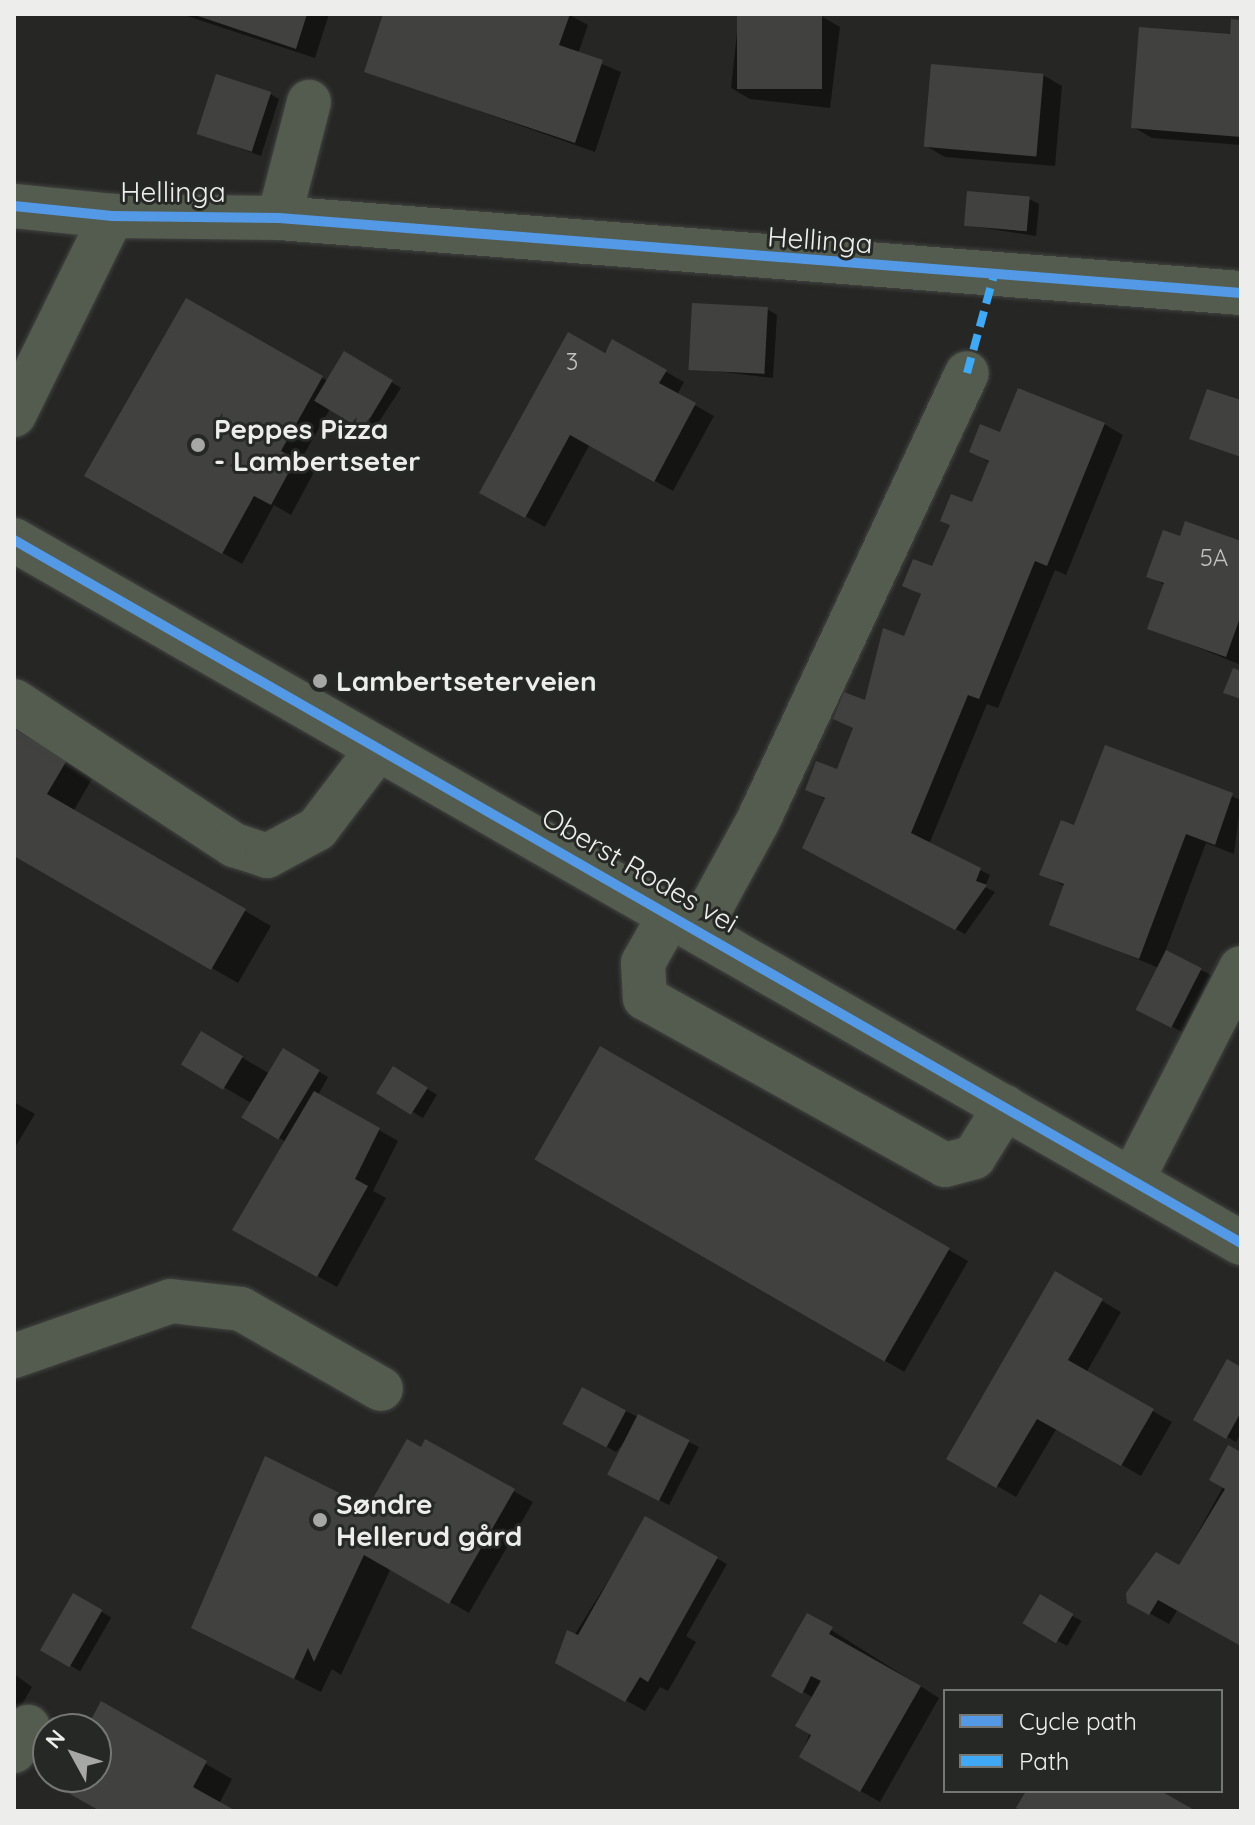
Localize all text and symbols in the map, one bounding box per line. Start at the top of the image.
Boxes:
street label: Hellinga [120,175,226,209]
street label: Hellinga [766,220,874,260]
house number: 3 [566,348,578,376]
place label: Peppes Pizza - Lambertseter [214,412,420,478]
marker: Peppes Pizza - Lambertseter [189,436,207,454]
house number: 5A [1200,544,1228,572]
place label: Lambertseterveien [336,664,597,698]
marker: Lambertseterveien [311,672,329,690]
street label: Oberst Rodes vei [536,800,744,940]
place label: Søndre Hellerud gård [336,1487,522,1553]
marker: Søndre Hellerud gård [311,1511,329,1529]
legend [943,1689,1223,1793]
text: Cycle path [1019,1706,1137,1736]
north arrow [32,1713,112,1793]
text: N [39,1724,71,1754]
text: Path [1019,1746,1070,1776]

